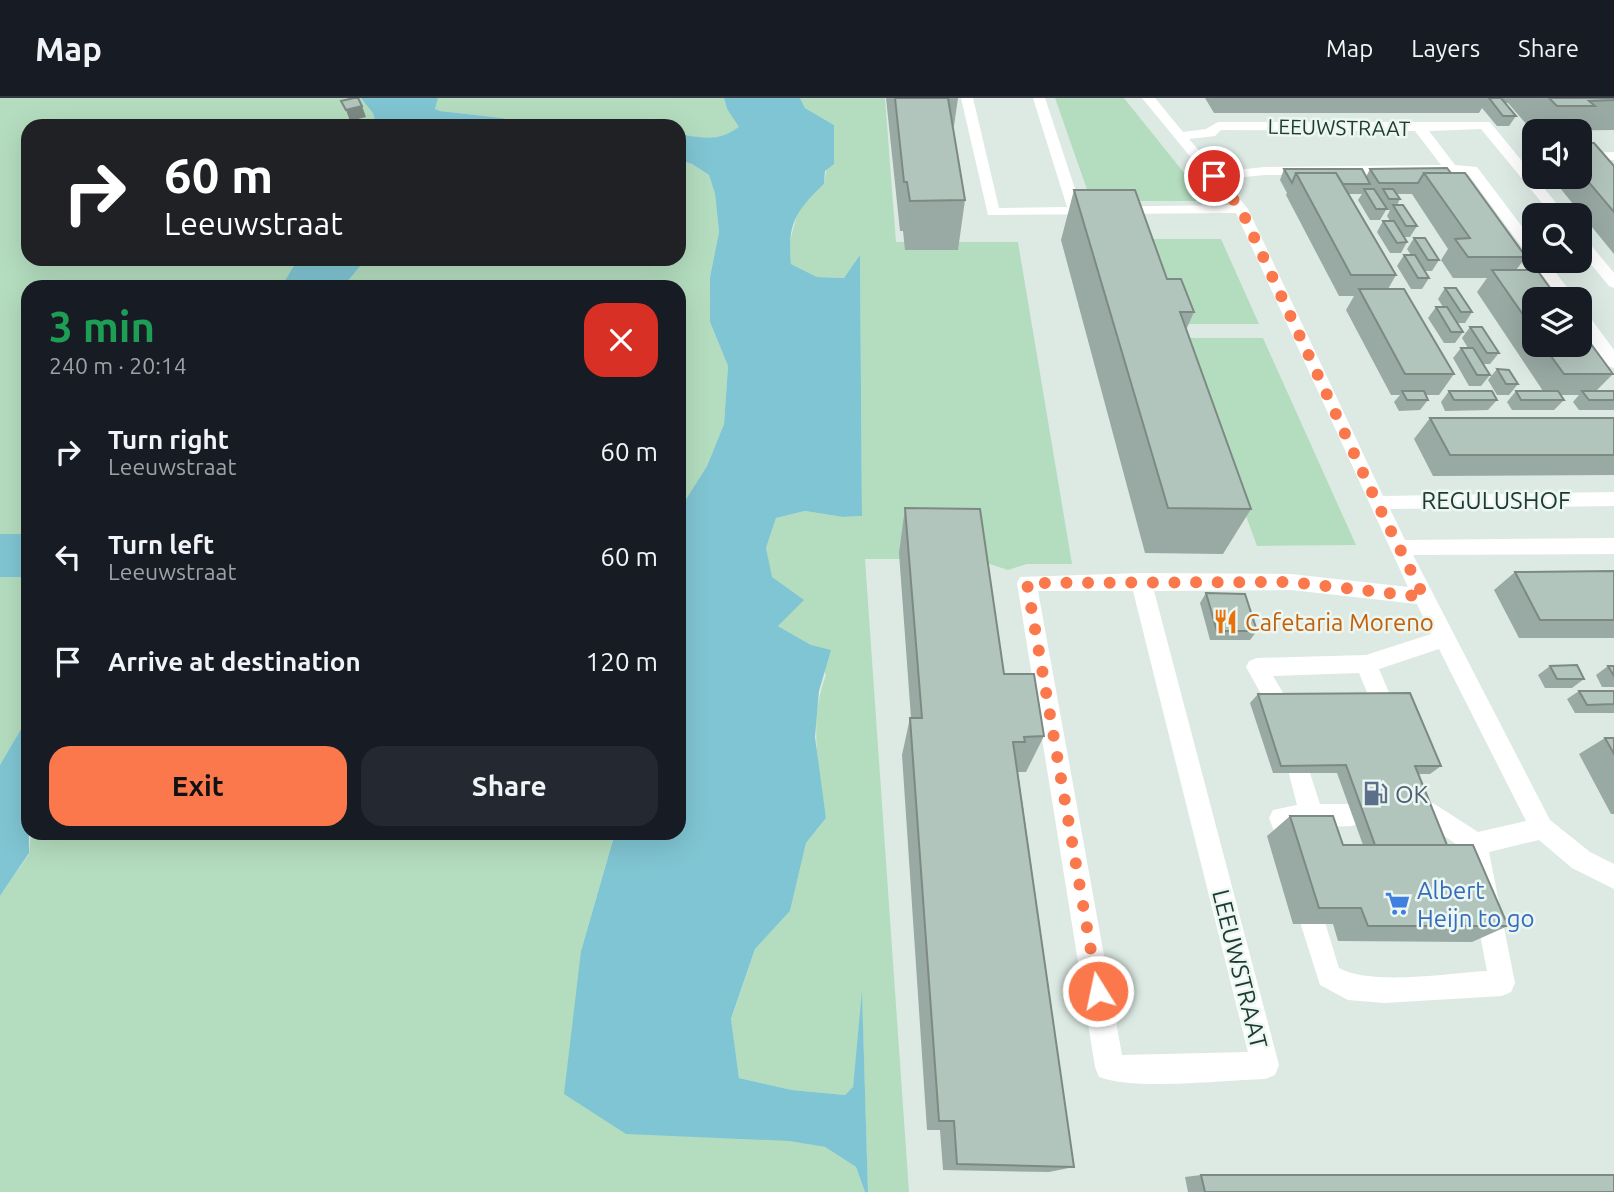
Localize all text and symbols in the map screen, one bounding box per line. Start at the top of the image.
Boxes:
text: Map [35,30,102,67]
text: Map [1326,35,1373,62]
text: Layers [1411,35,1480,62]
text: Share [1518,35,1579,62]
street label: LEEUWSTRAAT [1267,114,1411,140]
map controls [1522,119,1592,357]
button: sound [1522,119,1592,189]
pin [1184,146,1244,206]
icon: right [49,147,140,238]
text: 60 m [164,147,273,202]
icon: arrive [1195,157,1233,195]
button: search [1522,203,1592,273]
text: Leeuwstraat [164,205,343,241]
button: layers [1522,287,1592,357]
text: 3 min [49,303,155,350]
button: close [584,303,658,377]
text: 240 m · 20:14 [49,353,187,378]
text: Turn right [108,425,229,454]
icon: right [49,433,87,471]
text: 60 m [600,437,658,466]
text: Leeuwstraat [108,454,236,479]
street label: REGULUSHOF [1421,487,1571,514]
text: Turn left [108,530,214,559]
icon: left [49,538,87,576]
text: 60 m [600,542,658,571]
text: Leeuwstraat [108,559,236,584]
restaurant icon: Cafetaria Moreno [1211,608,1239,636]
place label: Cafetaria Moreno [1245,609,1434,636]
icon: arrive [49,643,87,681]
text: Arrive at destination [108,647,361,676]
text: 120 m [586,647,658,676]
button: Exit [49,746,347,826]
button: Share [361,746,658,826]
fuel station icon: OK [1361,780,1389,808]
place label: OK [1395,781,1429,808]
place label: Albert Heijn to go [1417,877,1535,932]
street label: LEEUWSTRAAT [1207,887,1273,1051]
supermarket icon: Albert Heijn to go [1383,890,1411,918]
position arrow [1061,954,1135,1028]

